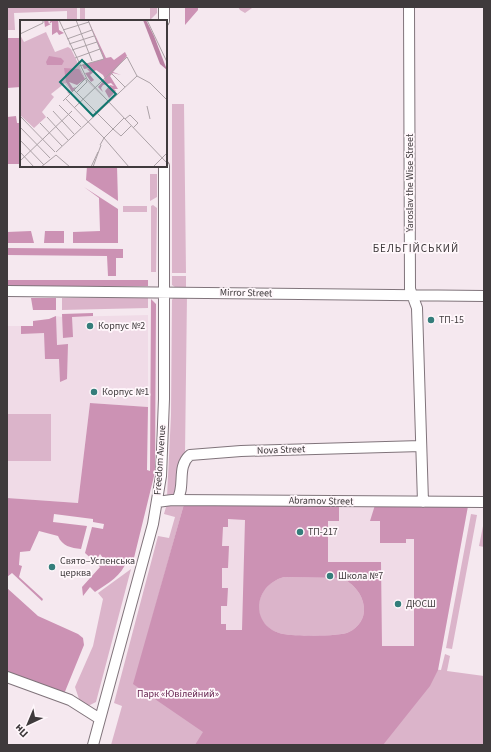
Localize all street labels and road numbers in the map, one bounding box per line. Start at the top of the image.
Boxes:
street label: Yaroslav the Wise Street [403,133,417,233]
street label: Mirror Street [220,286,273,300]
street label: Freedom Avenue [151,425,169,495]
street label: Nova Street [257,442,306,458]
street label: Abramov Street [289,493,354,509]

